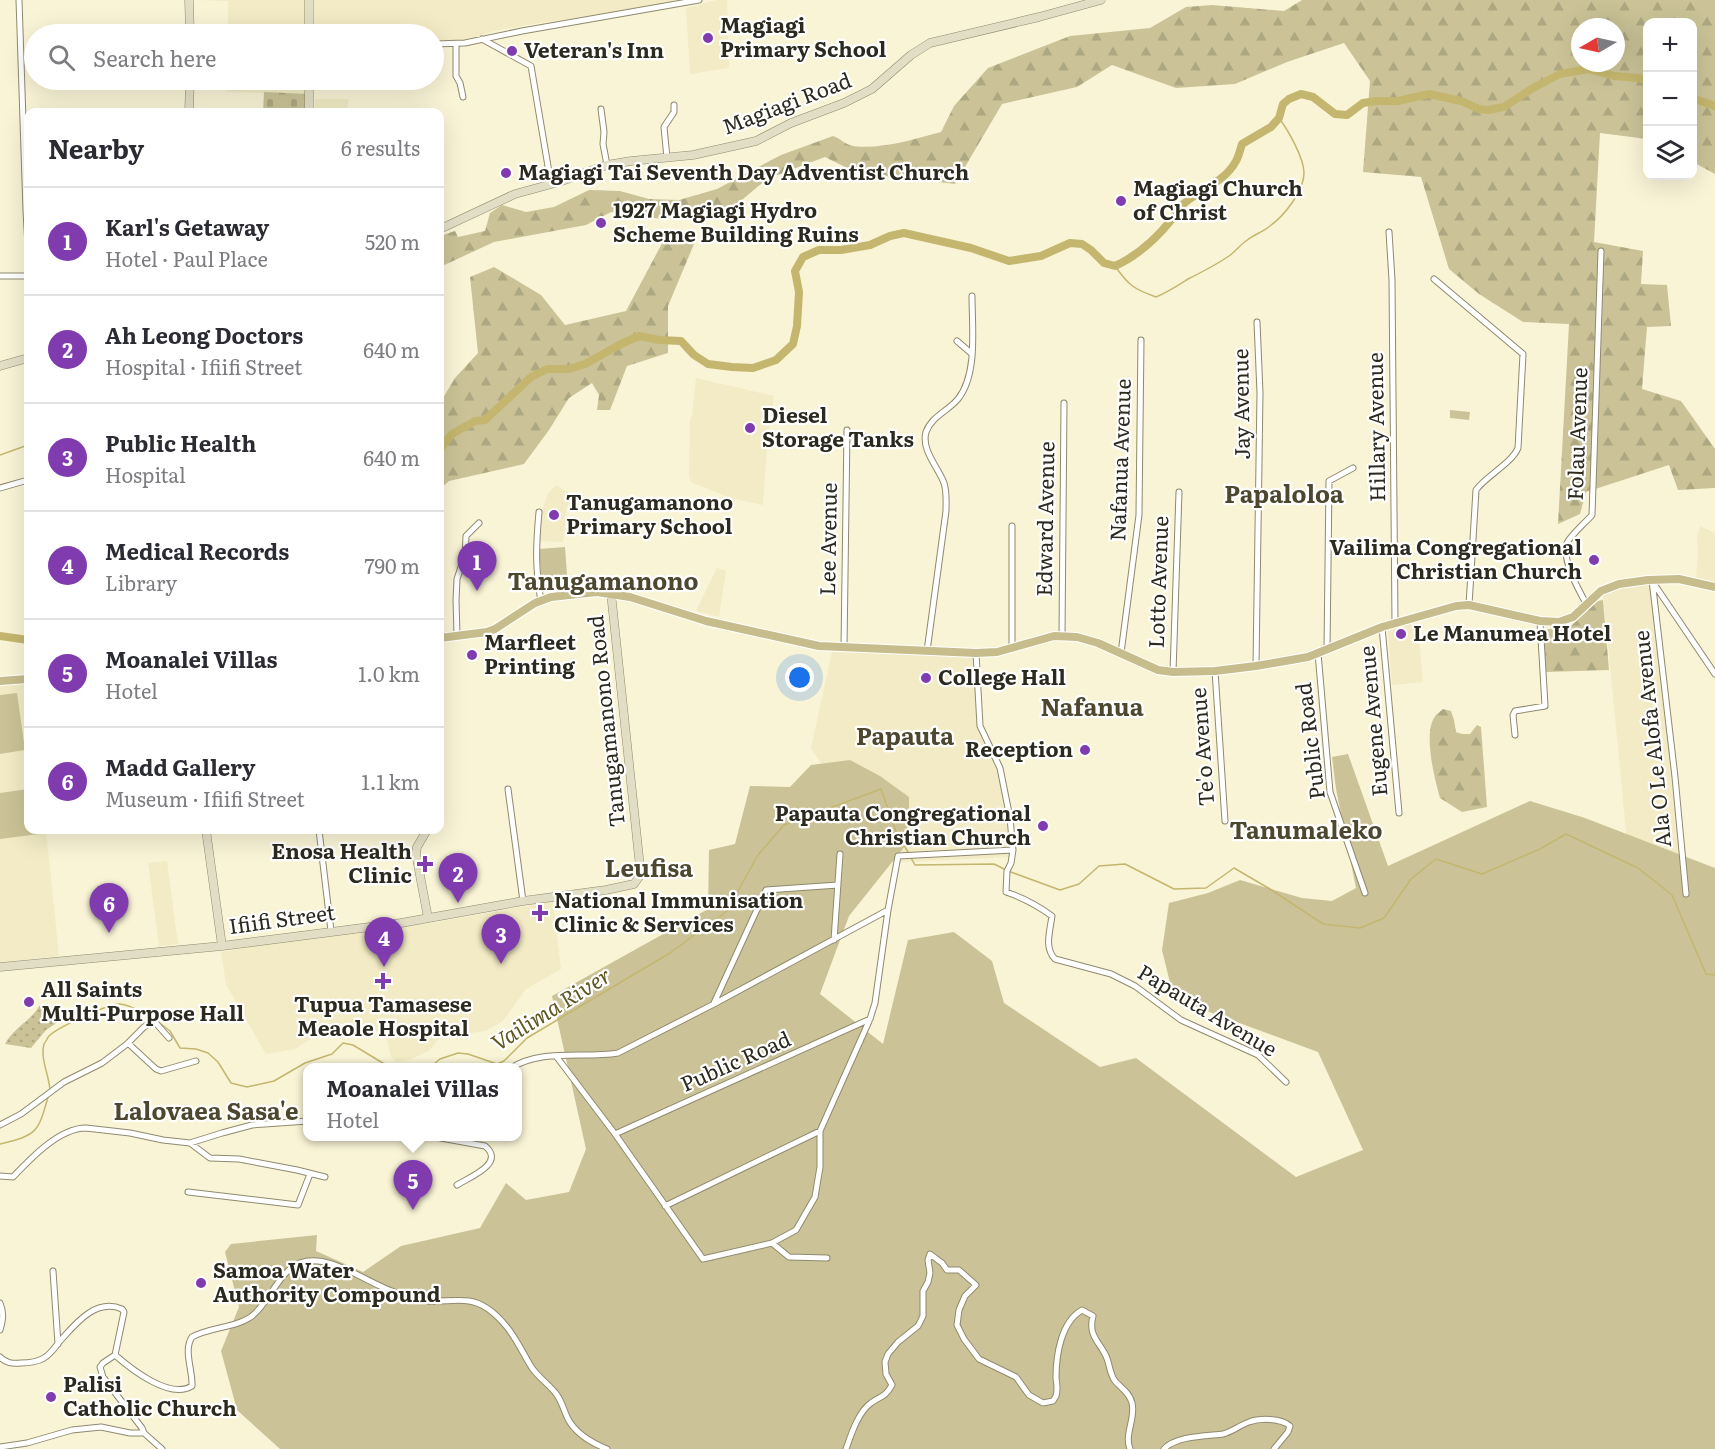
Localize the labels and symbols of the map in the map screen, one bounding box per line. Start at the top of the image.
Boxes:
place label: Magiagi Primary School [720,8,887,63]
north arrow [1571,18,1625,72]
marker: Magiagi Primary School [701,31,715,45]
place label: Veteran's Inn [524,33,665,64]
marker: Veteran's Inn [505,44,519,58]
street label: Magiagi Road [717,63,855,140]
place label: Magiagi Tai Seventh Day Adventist Church [518,155,969,186]
marker: Magiagi Tai Seventh Day Adventist Church [499,166,513,180]
place label: Magiagi Church of Christ [1133,171,1303,226]
place label: 1927 Magiagi Hydro Scheme Building Ruins [613,193,859,248]
marker: Magiagi Church of Christ [1114,194,1128,208]
marker: 1927 Magiagi Hydro Scheme Building Ruins [594,216,608,230]
street label: Jay Avenue [1223,348,1256,460]
street label: Hillary Avenue [1358,352,1391,502]
street label: Folau Avenue [1558,367,1593,501]
street label: Nafanua Avenue [1100,378,1137,542]
place label: Diesel Storage Tanks [762,398,914,453]
marker: Diesel Storage Tanks [743,421,757,435]
street label: Edward Avenue [1027,441,1060,597]
district label: Papaloloa [1224,475,1344,510]
street label: Lee Avenue [810,482,843,596]
place label: Tanugamanono Primary School [566,485,733,540]
marker: Tanugamanono Primary School [547,508,561,522]
street label: Lotto Avenue [1139,515,1174,649]
place label: Vailima Congregational Christian Church [1329,530,1582,585]
pin: 1 [458,542,496,591]
marker: Vailima Congregational Christian Church [1587,553,1601,567]
district label: Tanugamanono [508,562,698,597]
street label: Tanugamanono Road [578,614,631,829]
place label: Le Manumea Hotel [1413,616,1612,647]
place label: Marfleet Printing [484,625,577,680]
marker: Le Manumea Hotel [1394,627,1408,641]
street label: Ala O Le Alofa Avenue [1624,629,1677,849]
street label: Eugene Avenue [1349,645,1394,798]
marker: Marfleet Printing [465,648,479,662]
place label: College Hall [938,660,1066,691]
your location [785,663,814,692]
marker: College Hall [919,671,933,685]
street label: Public Road [1286,681,1331,802]
street label: Te'o Avenue [1181,687,1220,808]
district label: Nafanua [1040,688,1144,723]
district label: Papauta [856,717,954,752]
place label: Reception [965,732,1073,763]
marker: Reception [1078,743,1092,757]
place label: Papauta Congregational Christian Church [775,796,1031,851]
district label: Tanumaleko [1229,811,1383,846]
marker: Papauta Congregational Christian Church [1036,819,1050,833]
place label: Enosa Health Clinic [271,834,412,889]
district label: Leufisa [605,849,693,884]
pin: 2 [438,854,478,903]
marker: Enosa Health Clinic [416,855,434,873]
place label: National Immunisation Clinic & Services [554,883,804,938]
pin: 6 [90,884,128,933]
street label: Ifiifi Street [227,895,337,940]
marker: National Immunisation Clinic & Services [531,904,549,922]
pin: 3 [482,914,520,964]
pin: 4 [364,918,404,967]
street label: Papauta Avenue [1133,955,1284,1063]
water label: Vailima River [484,958,617,1058]
place label: All Saints Multi-Purpose Hall [41,972,245,1027]
marker: Tupua Tamasese Meaole Hospital [374,972,392,990]
place label: Tupua Tamasese Meaole Hospital [294,987,472,1042]
marker: All Saints Multi-Purpose Hall [22,995,36,1009]
street label: Public Road [675,1022,795,1098]
district label: Lalovaea Sasa'e [113,1092,299,1127]
pin: 5 [394,1160,432,1210]
place label: Samoa Water Authority Compound [213,1253,441,1308]
marker: Samoa Water Authority Compound [194,1276,208,1290]
place label: Palisi Catholic Church [63,1367,237,1422]
marker: Palisi Catholic Church [44,1390,58,1404]

